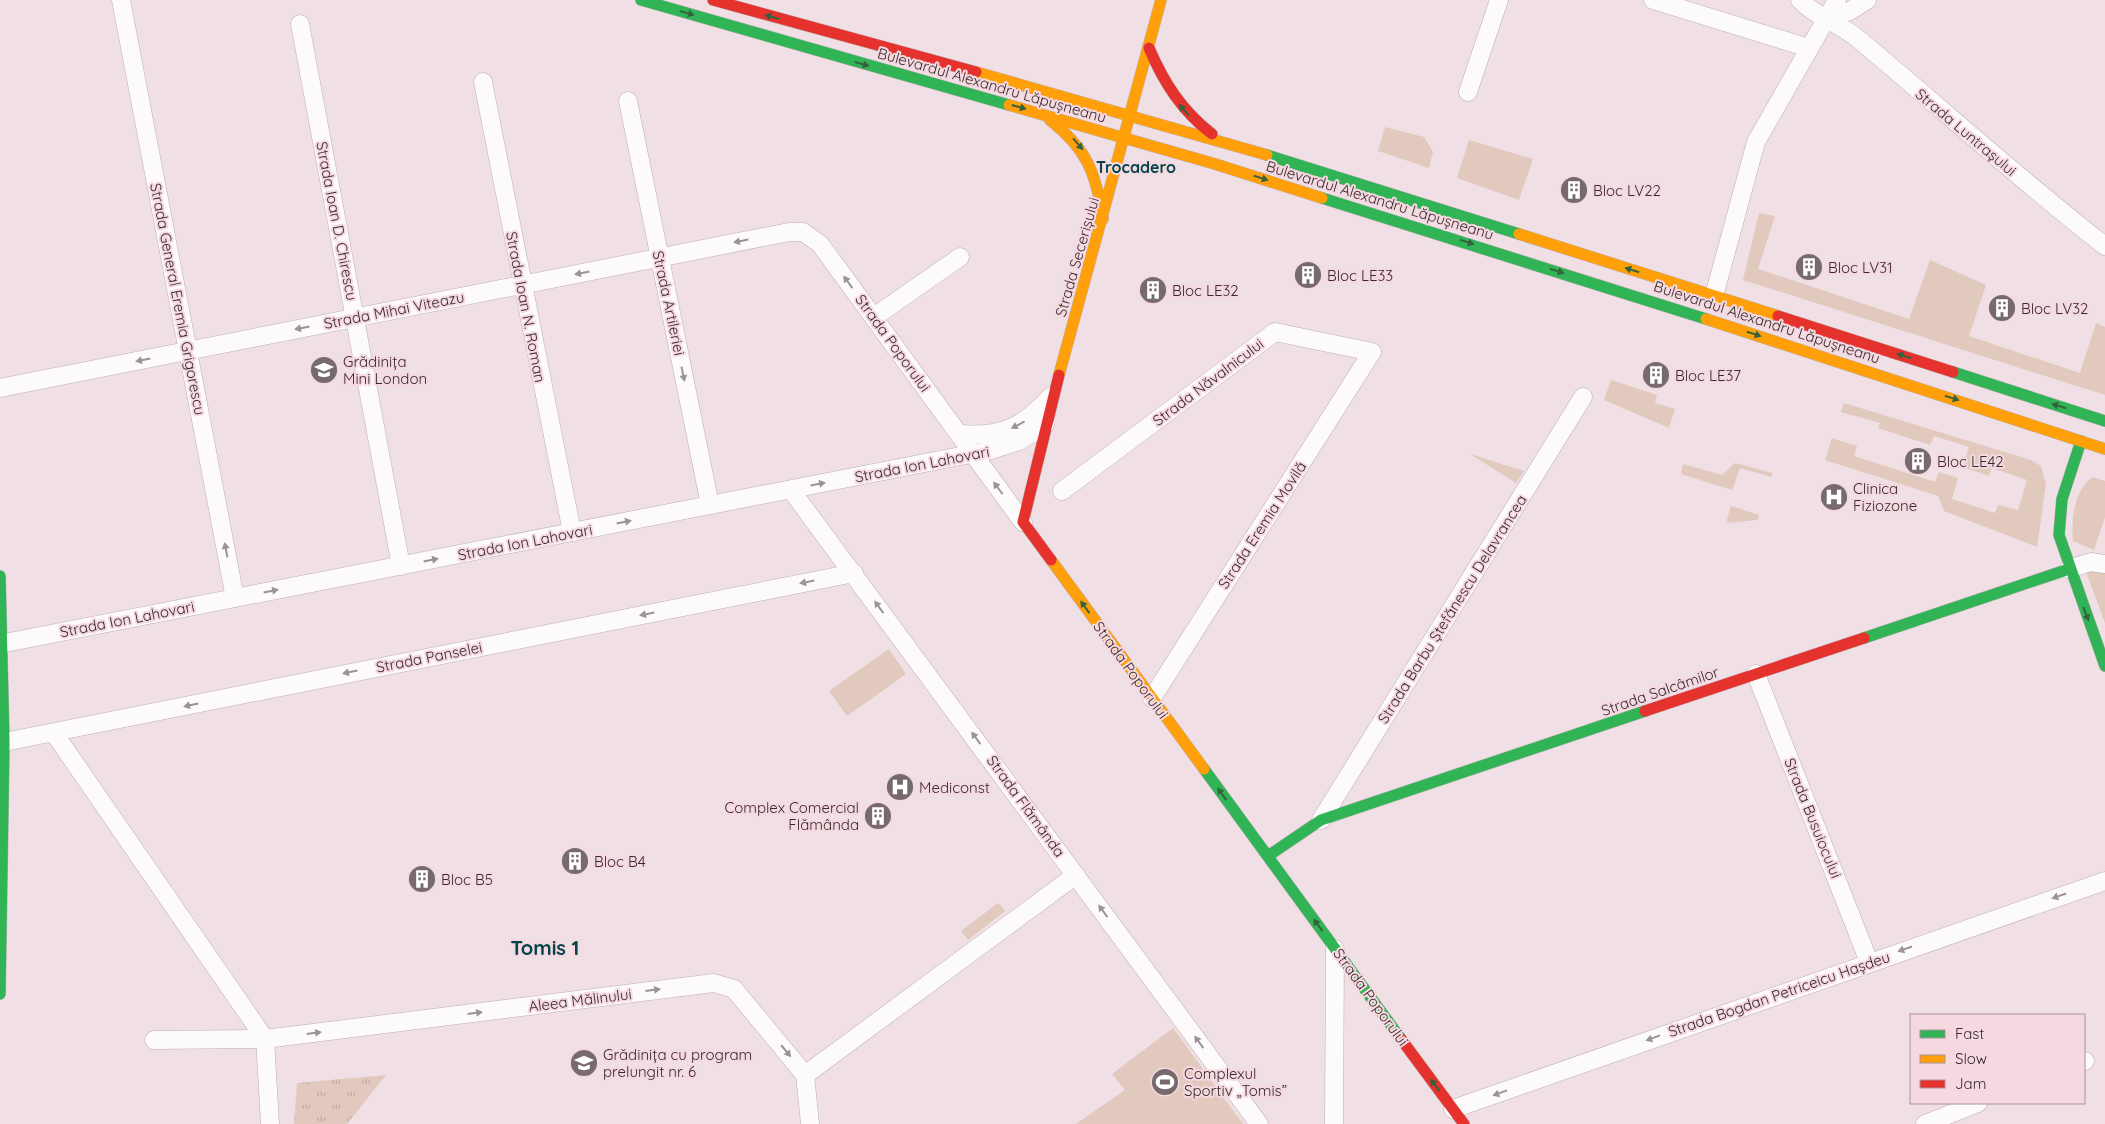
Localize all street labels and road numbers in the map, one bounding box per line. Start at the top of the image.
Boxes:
street label: Bulevardul Alexandru Lăpușneanu [875,43,1109,127]
street label: Strada Luntrașului [1912,84,2020,180]
street label: Strada Ioan D. Chirescu [312,140,362,302]
street label: Bulevardul Alexandru Lăpușneanu [1264,156,1496,244]
street label: Strada General Eremia Grigorescu [146,181,210,417]
street label: Strada Secerișului [1051,195,1103,319]
street label: Strada Ioan N. Roman [502,230,550,384]
street label: Strada Artileriei [649,249,689,357]
street label: Bulevardul Alexandru Lăpușneanu [1651,276,1883,368]
street label: Strada Mihai Viteazu [322,287,466,333]
street label: Strada Poporului [851,291,935,395]
street label: Strada Năvalnicului [1149,334,1267,430]
street label: Strada Ion Lahovari [853,442,991,486]
street label: Strada Eremia Movilă [1214,458,1310,592]
street label: Strada Barbu Ștefănescu Delavrancea [1373,491,1531,727]
street label: Strada Ion Lahovari [456,520,594,564]
street label: Strada Ion Lahovari [58,597,196,641]
street label: Strada Poporului [1089,618,1173,722]
street label: Strada Panselei [374,637,484,677]
street label: Strada Salcâmilor [1599,662,1722,720]
street label: Strada Flămânda [983,751,1069,861]
street label: Strada Busuiocului [1780,755,1846,881]
street label: Strada Poporului [1329,945,1413,1049]
street label: Strada Bogdan Petriceicu Hașdeu [1666,947,1892,1041]
street label: Aleea Mălinului [527,984,633,1016]

